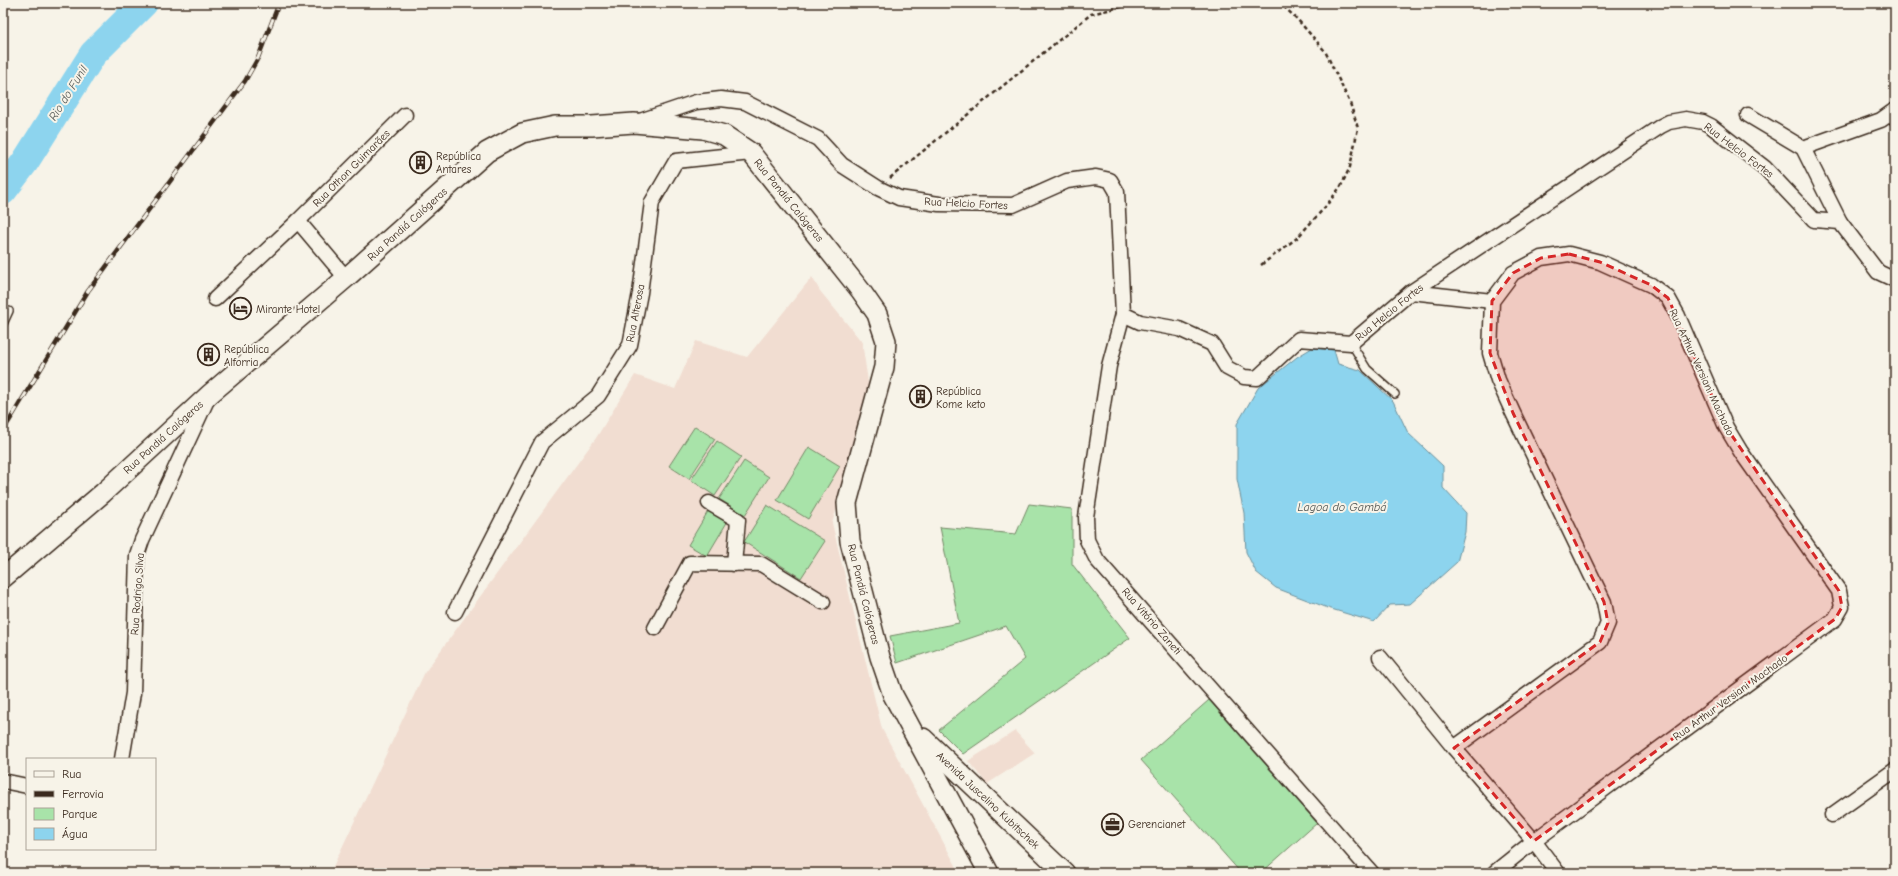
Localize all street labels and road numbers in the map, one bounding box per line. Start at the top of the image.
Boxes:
street label: Rua Helcio Fortes [1701,120,1776,181]
street label: Rua Othon Guimarães [310,127,393,210]
street label: Rua Pandiá Calógeras [751,156,826,245]
street label: Rua Pandiá Calógeras [365,185,450,264]
street label: Rua Helcio Fortes [924,195,1008,212]
street label: Rua Helcio Fortes [1353,281,1426,344]
street label: Rua Alterosa [623,283,647,343]
street label: Rua Arthur Versiani Machado [1666,307,1737,438]
street label: Rua Pandiá Calógeras [121,398,206,477]
street label: Rua Pandiá Calógeras [845,543,882,646]
street label: Rua Rodrigo Silva [128,552,147,636]
street label: Rua Vitório Zaneti [1119,585,1184,657]
street label: Rua Arthur Versiani Machado [1670,651,1790,743]
street label: Avenida Juscelino Kubitschek [933,749,1042,852]

